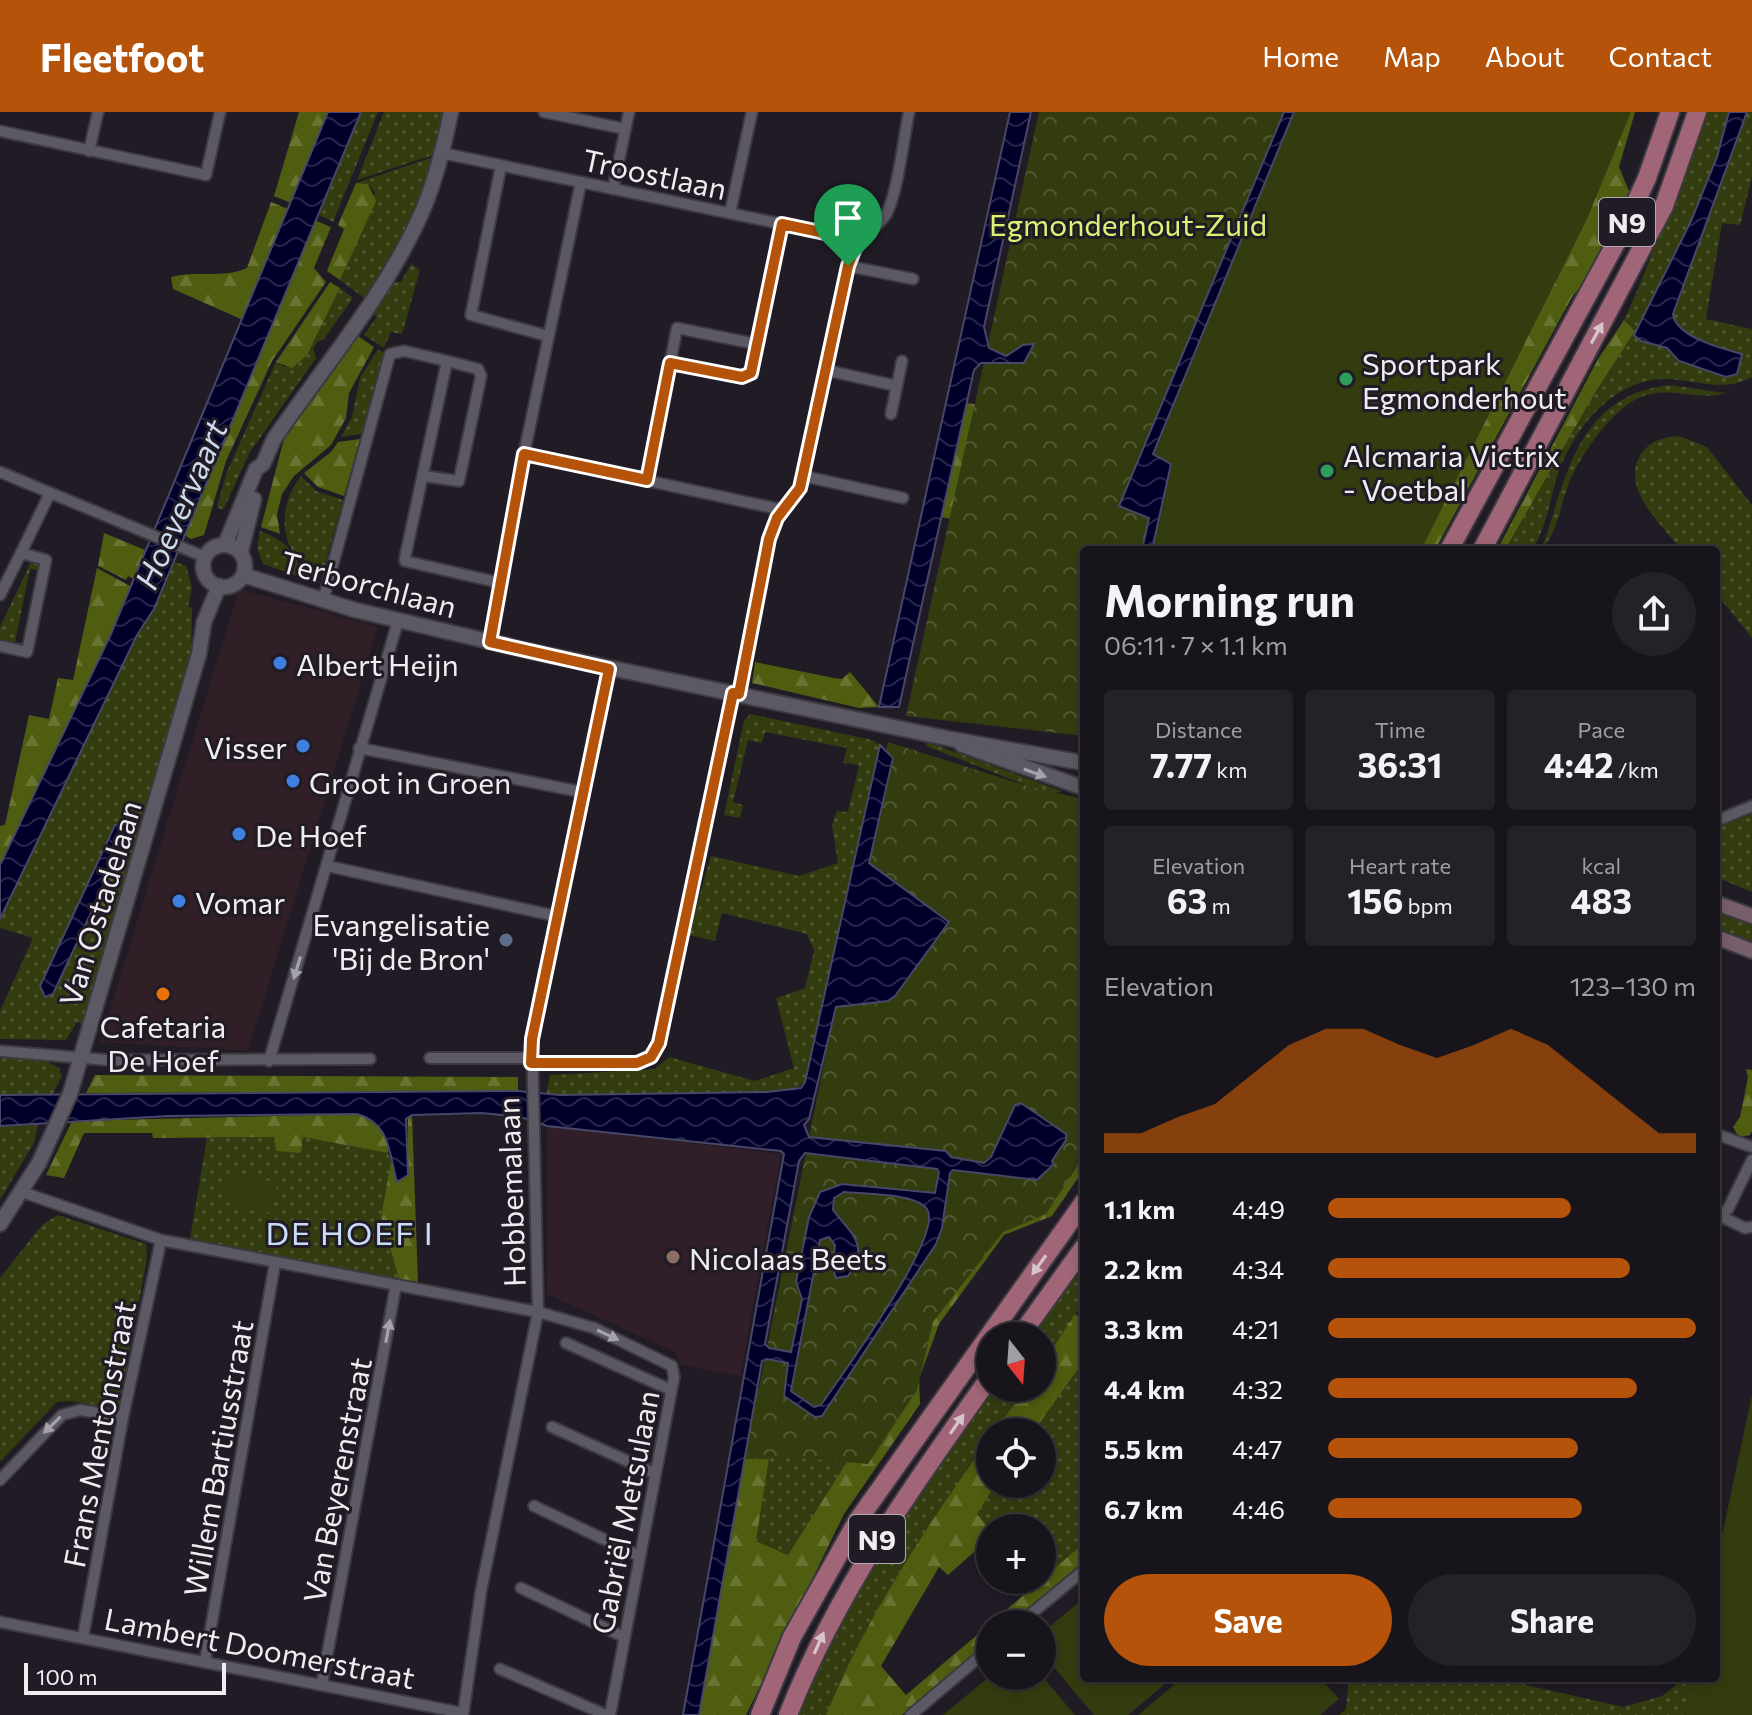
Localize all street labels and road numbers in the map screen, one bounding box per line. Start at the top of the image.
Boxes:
street label: Troostlaan [580,140,730,206]
road number: N9 [1599,198,1655,246]
street label: Terborchlaan [277,542,461,624]
street label: Van Ostadelaan [50,796,148,1010]
street label: Hobbemalaan [488,1097,532,1287]
street label: Frans Mentonstraat [54,1298,142,1570]
street label: Willem Bartiusstraat [174,1317,260,1599]
street label: Van Beyerenstraat [294,1354,378,1606]
street label: Gabriël Metsulaan [582,1387,666,1637]
road number: N9 [849,1515,905,1563]
street label: Lambert Doomerstraat [102,1599,418,1695]

